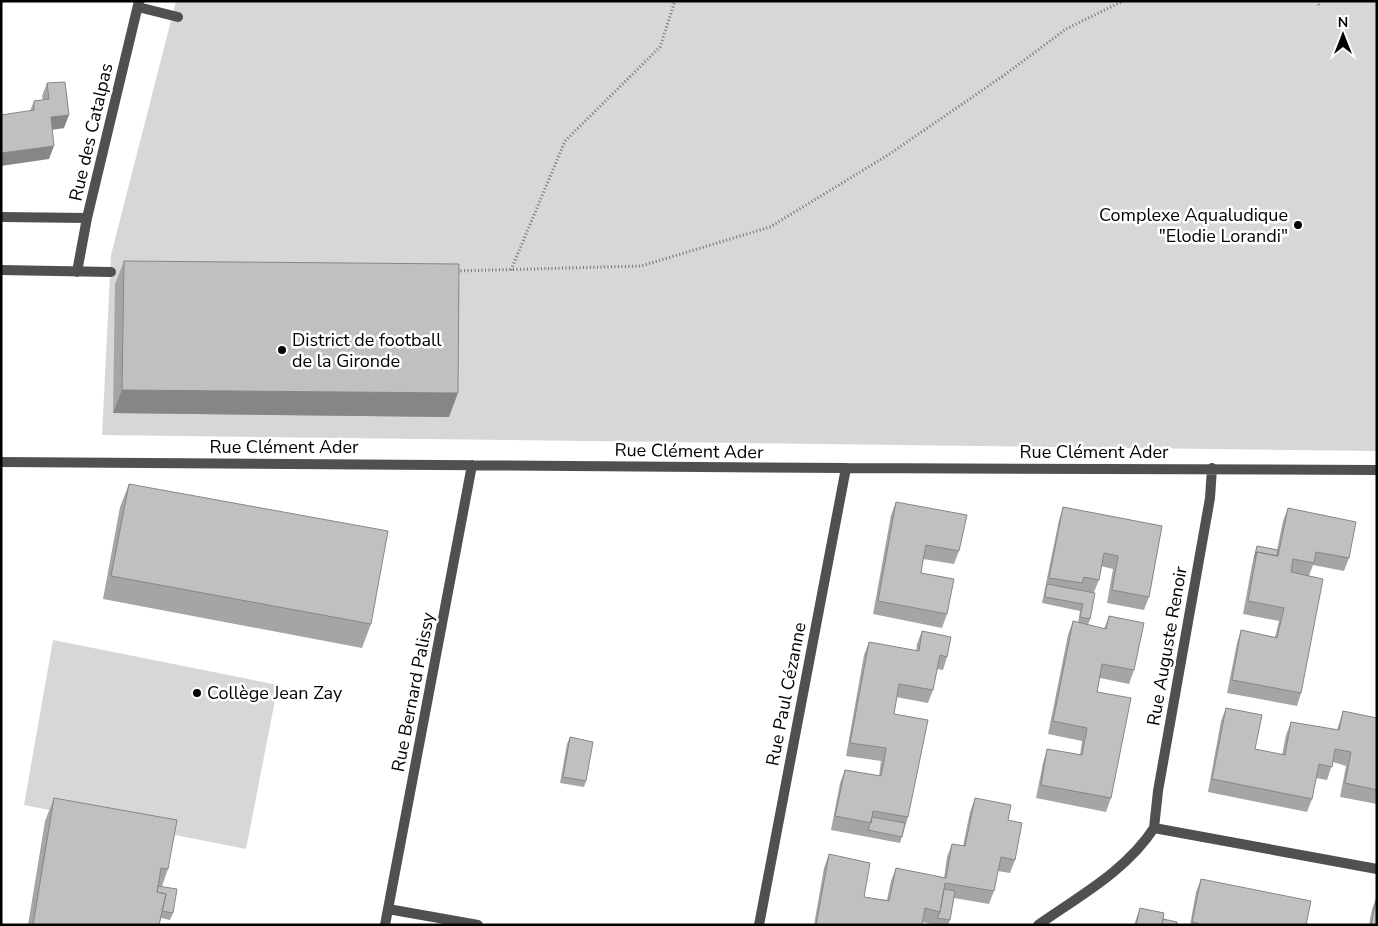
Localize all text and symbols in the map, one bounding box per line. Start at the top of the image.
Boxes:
north arrow [1318,10,1368,60]
text: N [1338,13,1348,32]
street label: Rue des Catalpas [63,61,119,203]
place label: Complexe Aqualudique "Elodie Lorandi" [1099,203,1288,248]
marker: Complexe Aqualudique "Elodie Lorandi" [1292,219,1304,231]
place label: District de football de la Gironde [292,328,442,373]
marker: District de football de la Gironde [276,344,288,356]
street label: Rue Clément Ader [210,435,359,459]
street label: Rue Clément Ader [614,438,764,464]
street label: Rue Clément Ader [1020,440,1169,464]
street label: Rue Auguste Renoir [1141,564,1193,728]
street label: Rue Bernard Palissy [386,609,440,774]
street label: Rue Paul Cézanne [760,620,812,768]
place label: Collège Jean Zay [207,681,343,705]
marker: Collège Jean Zay [191,687,203,699]

